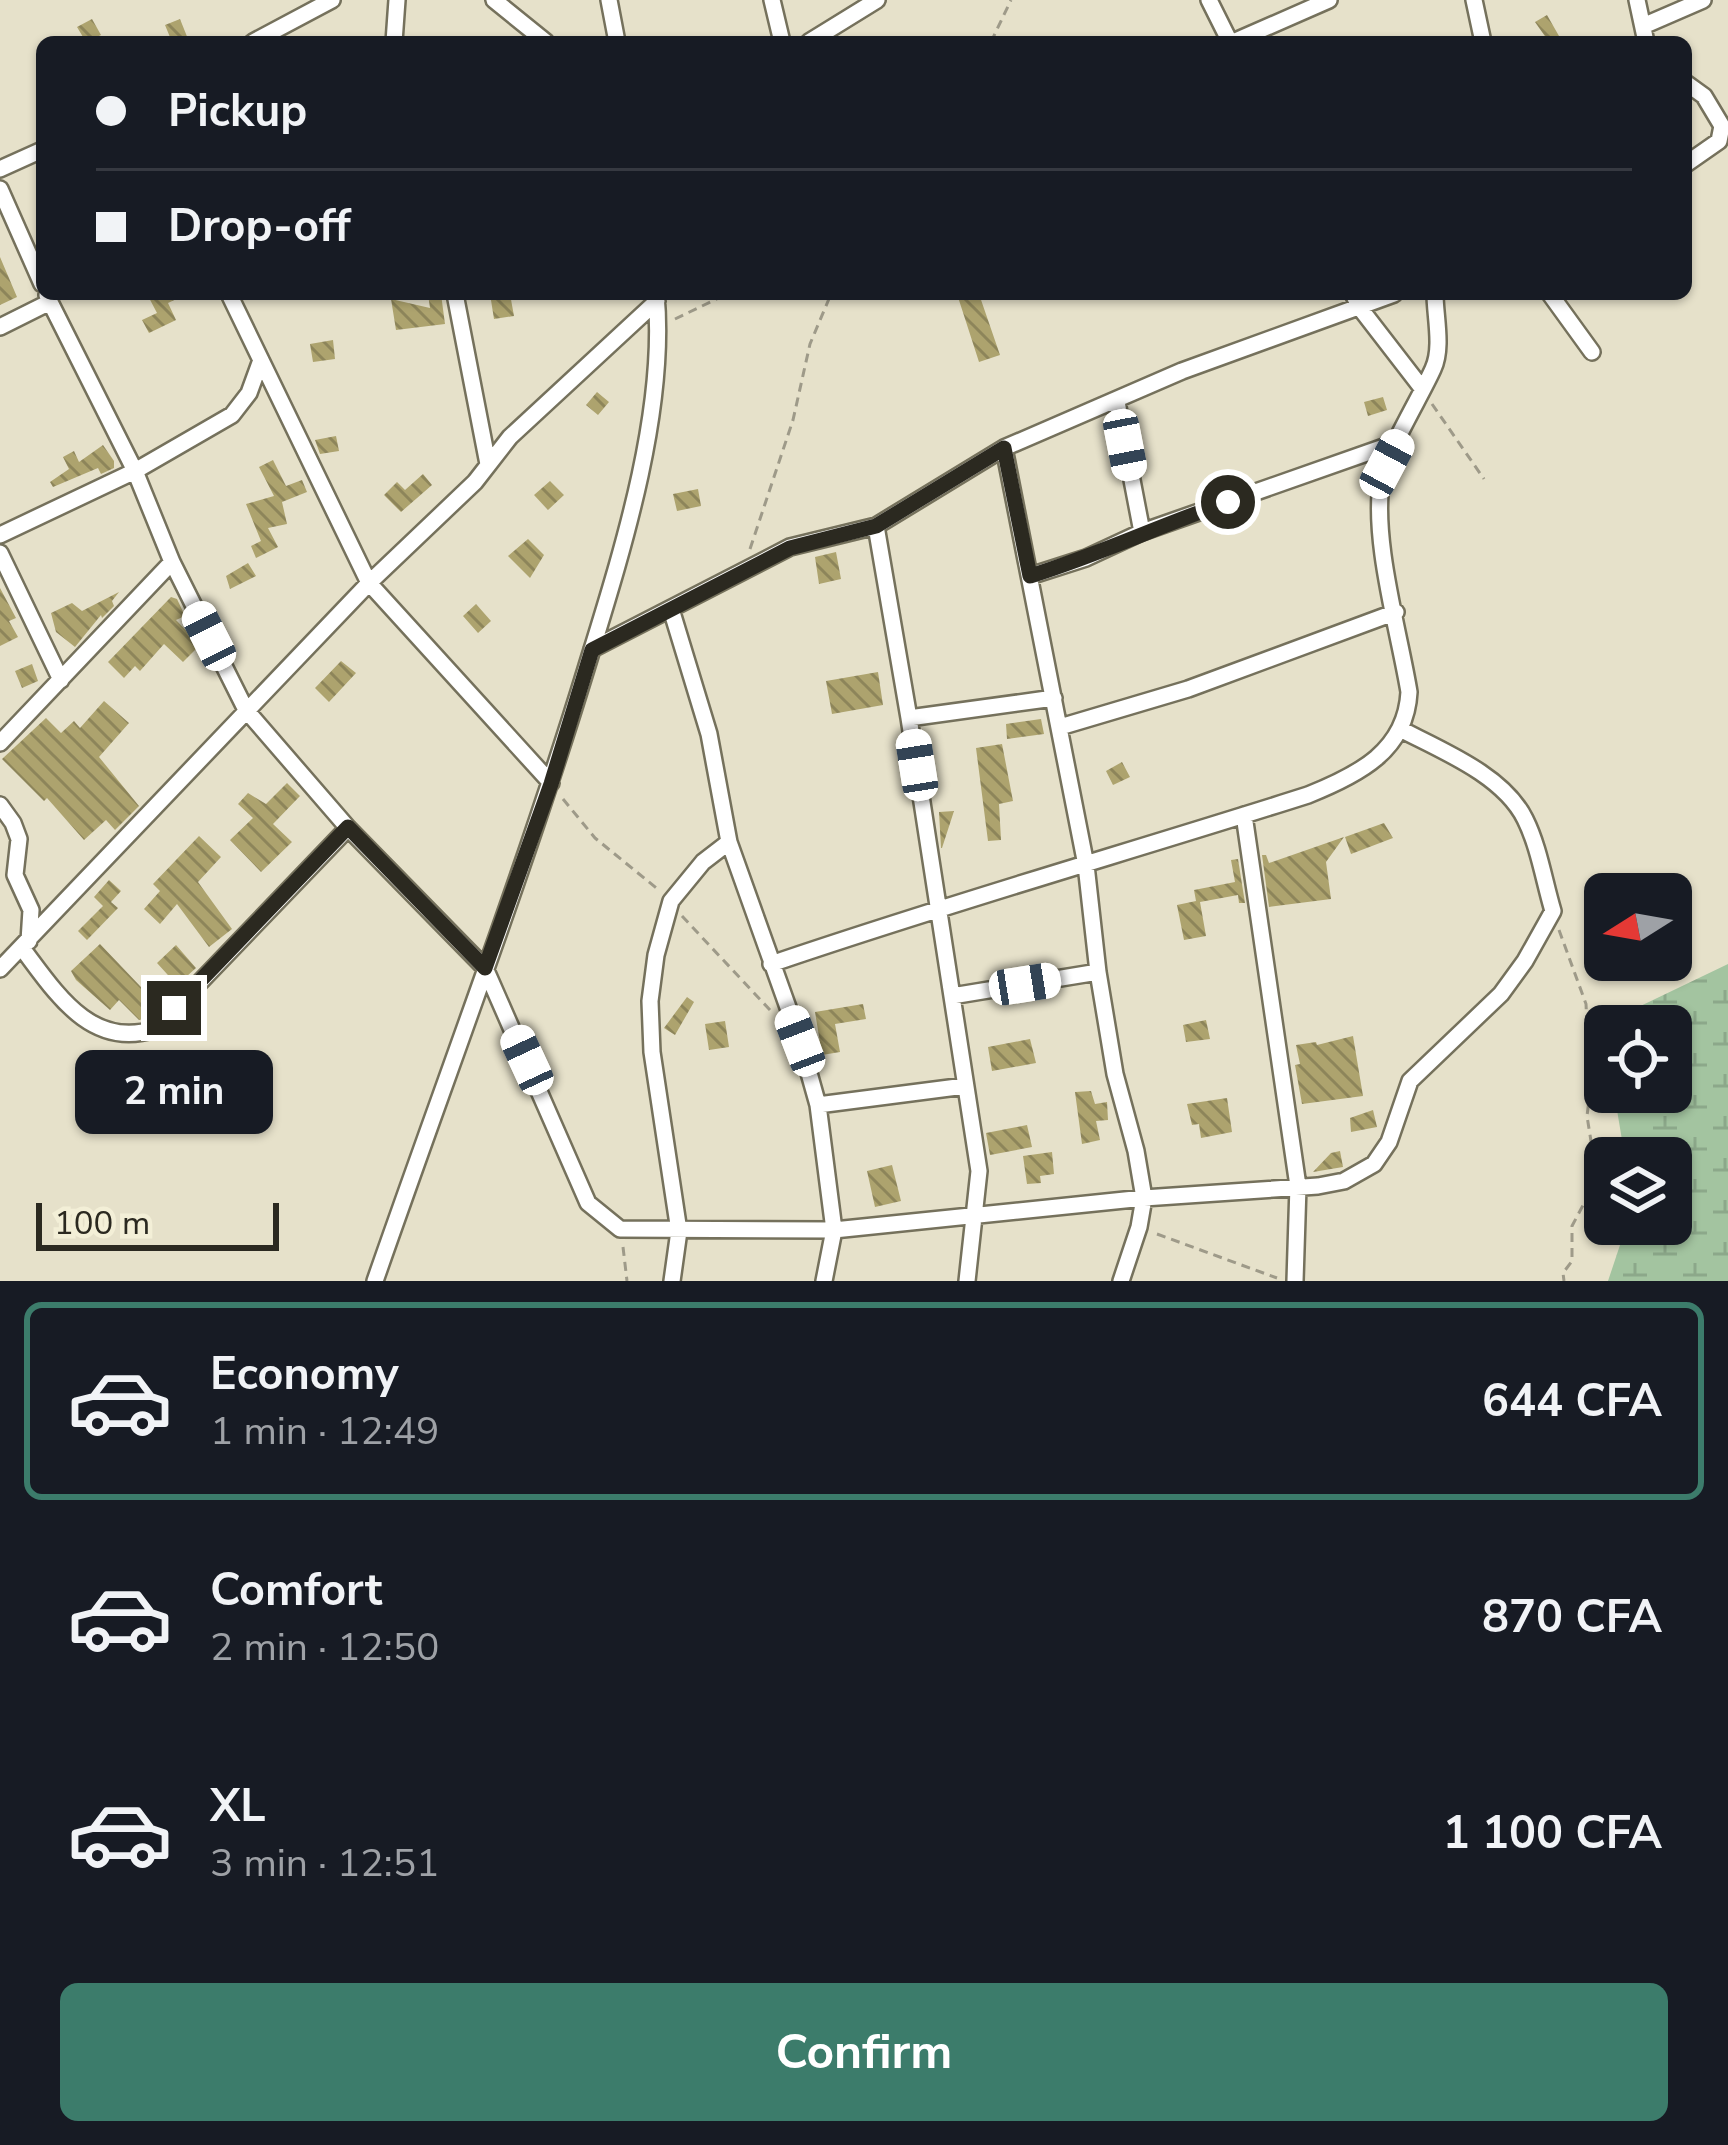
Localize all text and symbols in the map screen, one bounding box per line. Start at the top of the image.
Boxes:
text: Pickup [168,81,307,142]
text: Drop-off [168,196,351,257]
car [1100,406,1150,484]
car [1354,424,1420,504]
route start [1201,475,1255,529]
car [177,596,241,676]
car [894,727,940,803]
north arrow [1584,873,1692,981]
map controls [1584,873,1692,1245]
car [987,961,1063,1007]
route end [147,981,201,1035]
car [770,1001,830,1081]
button: locate [1584,1005,1692,1113]
car [495,1020,559,1100]
callout: 2 min [75,1050,273,1134]
text: 2 min [124,1065,224,1118]
button: layers [1584,1137,1692,1245]
scale bar [36,1197,279,1250]
text: 100 m [54,1201,150,1246]
text: Economy [210,1344,399,1405]
icon: car [66,1347,174,1455]
text: 644 CFA [1482,1371,1662,1432]
text: 1 min · 12:49 [210,1405,439,1458]
text: Comfort [210,1560,382,1621]
icon: car [66,1563,174,1671]
text: 870 CFA [1482,1587,1662,1648]
text: 2 min · 12:50 [210,1621,439,1674]
text: XL [210,1776,266,1837]
icon: car [66,1779,174,1887]
text: 1 100 CFA [1443,1803,1662,1864]
text: 3 min · 12:51 [210,1837,439,1890]
button: Confirm [60,1983,1668,2121]

